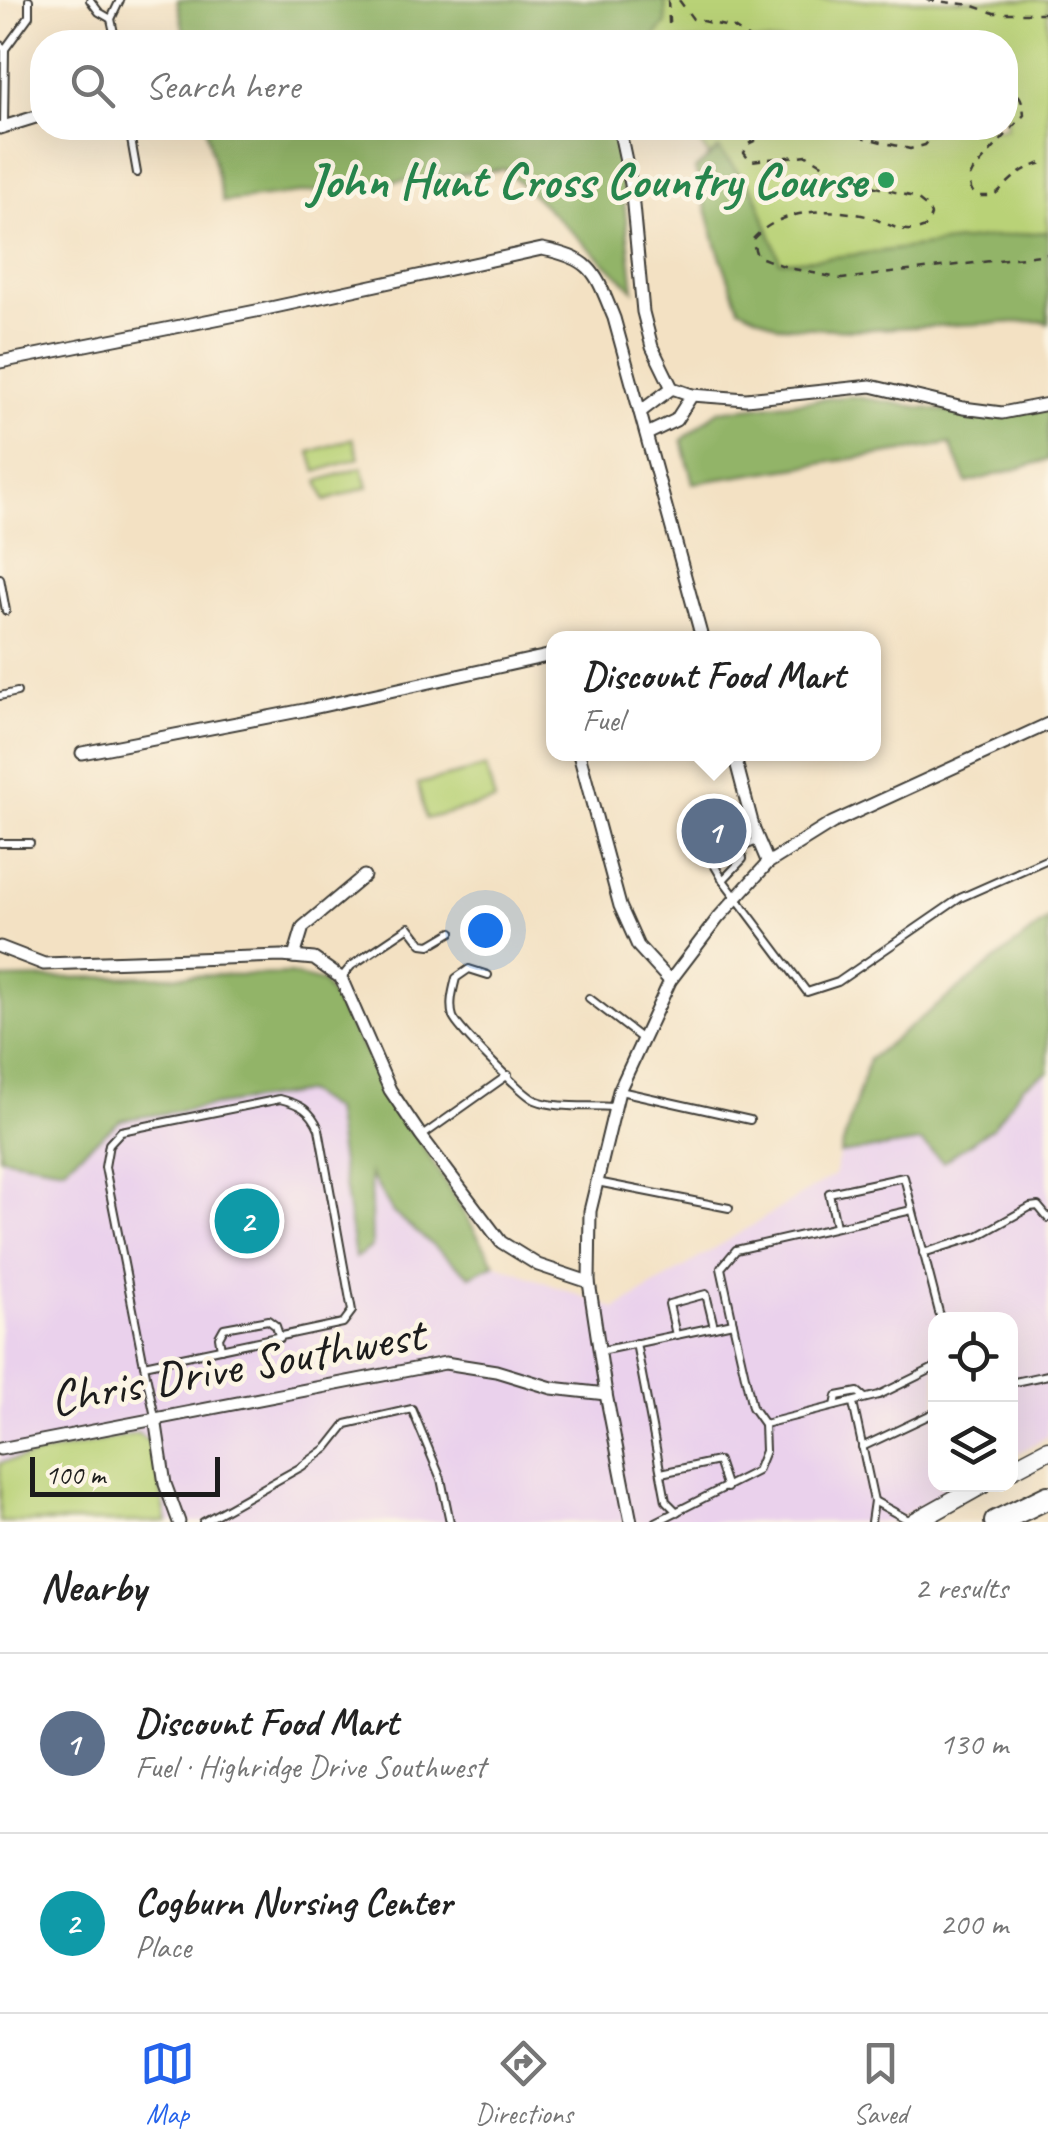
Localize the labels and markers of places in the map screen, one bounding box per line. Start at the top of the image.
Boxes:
place label: John Hunt Cross Country Course [305,149,869,212]
marker: John Hunt Cross Country Course [875,169,897,191]
pin: 1 [682,794,746,868]
pin: 2 [214,1184,280,1258]

